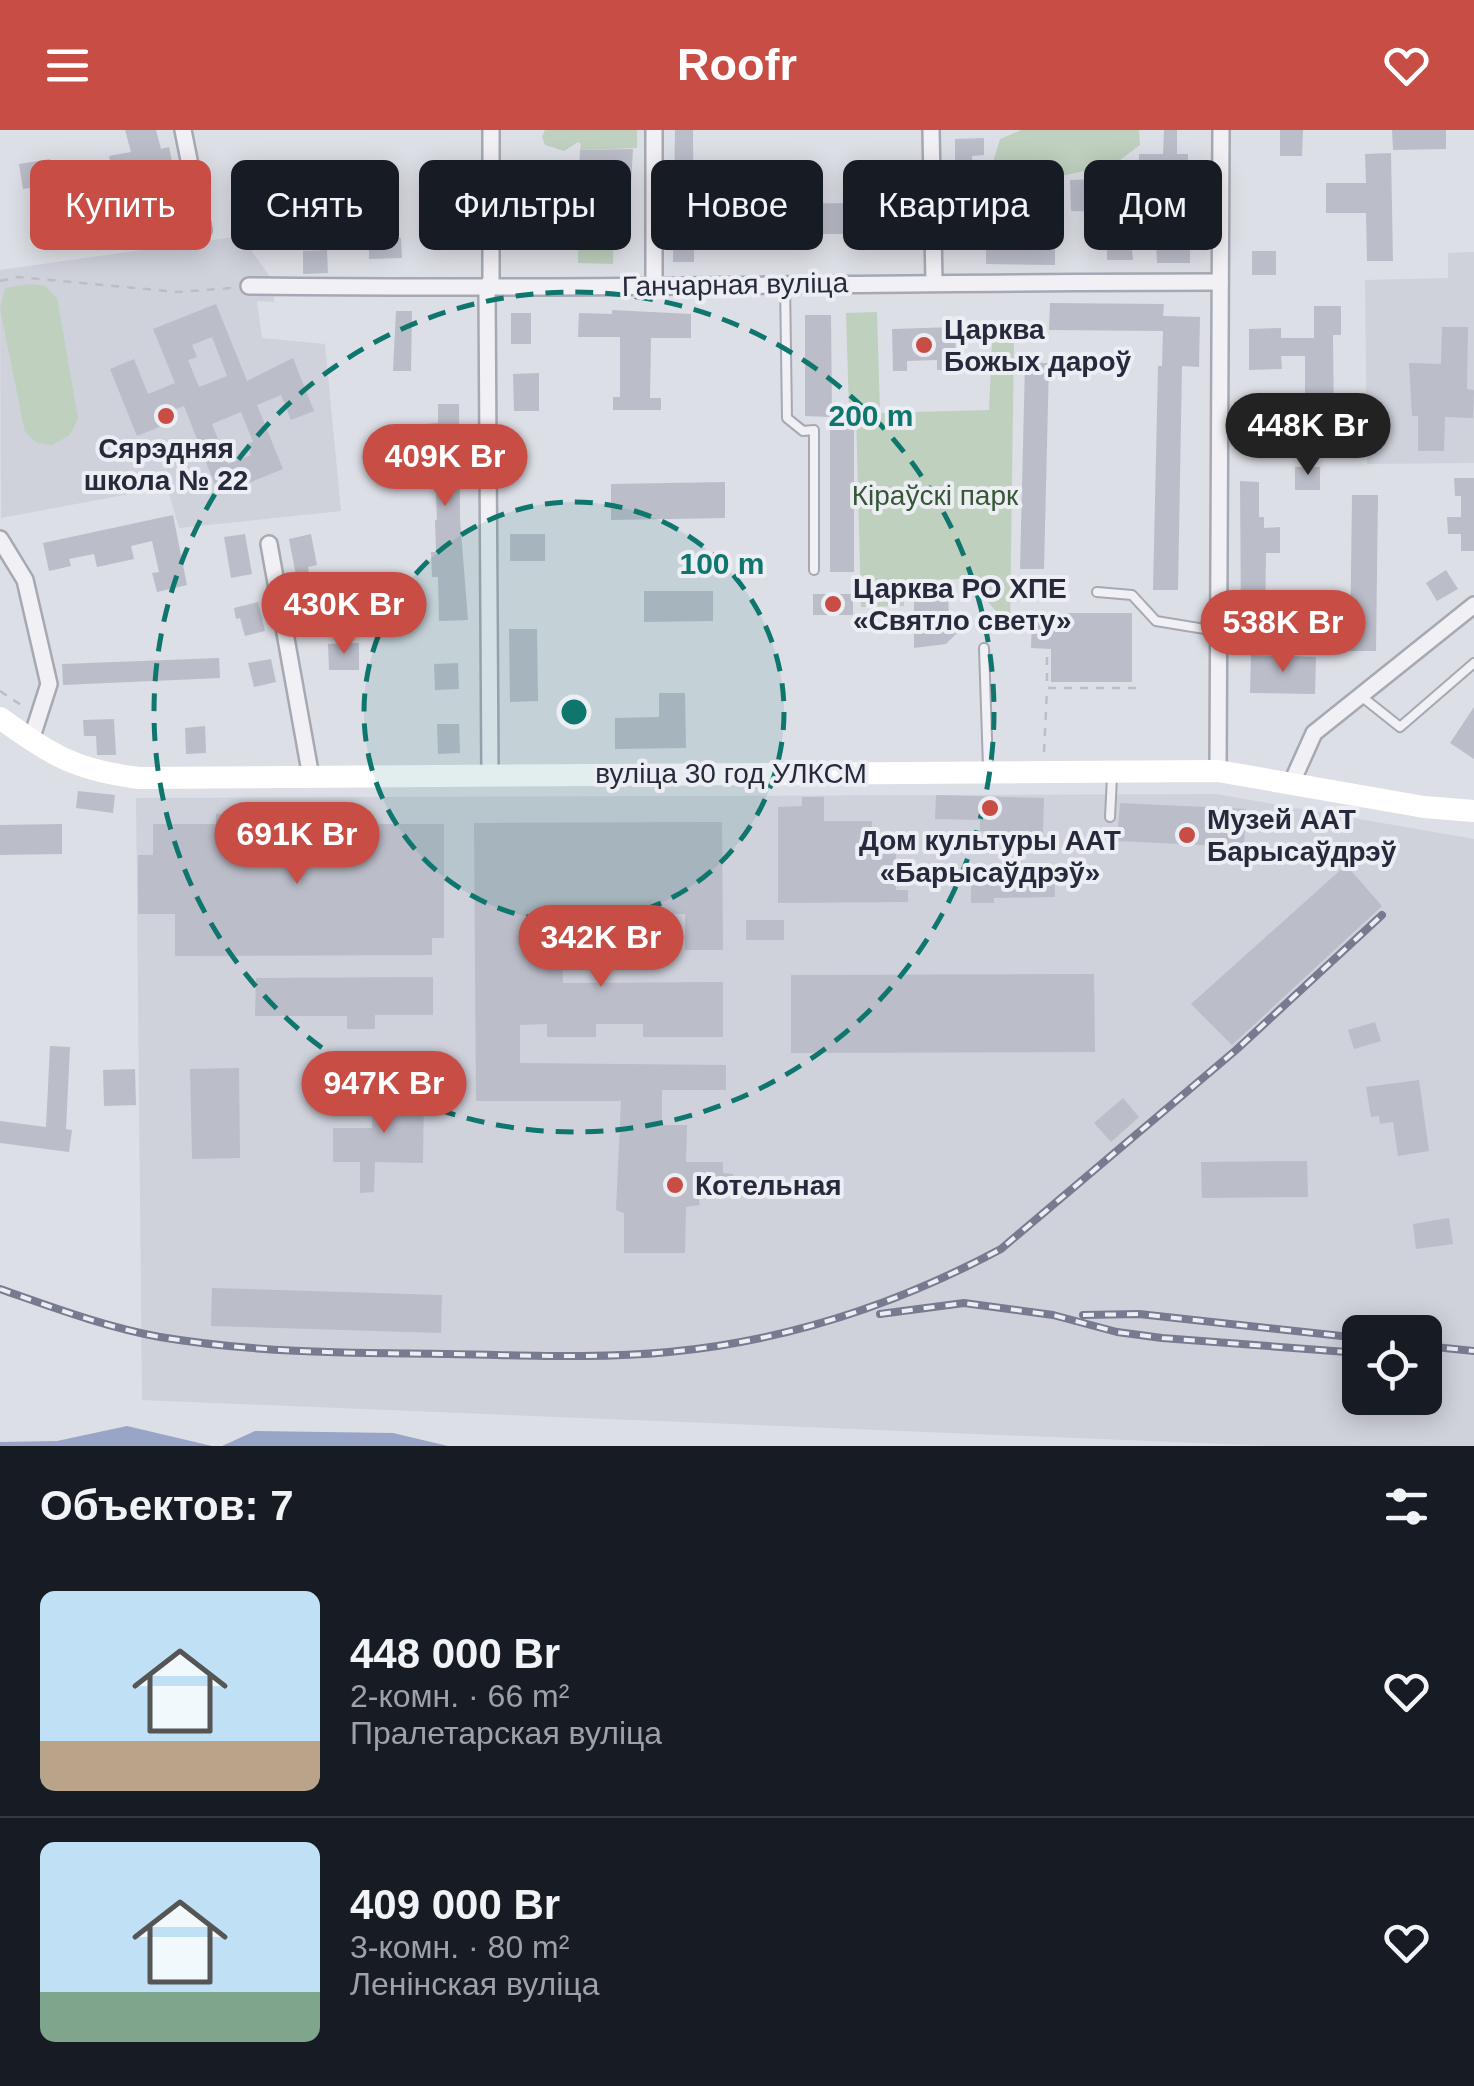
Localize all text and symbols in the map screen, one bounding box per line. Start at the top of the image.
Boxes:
icon: menu [40,38,95,93]
icon: heart [1379,38,1434,93]
text: Roofr [677,39,797,90]
chip: Купить [30,160,211,250]
chip: Снять [231,160,399,250]
chip: Фильтры [419,160,631,250]
chip: Новое [651,160,823,250]
chip: Квартира [843,160,1064,250]
chip: Дом [1084,160,1222,250]
street label: Ганчарная вуліца [622,267,849,302]
place label: Царква Божых дароў [944,314,1132,377]
marker: Царква Божых дароў [913,334,935,356]
pin: 448K Br [1216,393,1400,478]
text: 200 m [828,399,914,432]
marker: Сярэдняя школа № 22 [155,405,177,427]
text: 448K Br [1248,407,1368,443]
pin: 409K Br [353,424,537,509]
place label: Сярэдняя школа № 22 [84,433,248,496]
text: 409K Br [385,438,505,474]
park label: Кіраўскі парк [852,480,1019,511]
text: 100 m [679,547,765,580]
pin: 430K Br [252,572,436,657]
place label: Царква РО ХПЕ «Святло свету» [853,573,1072,636]
text: 430K Br [284,586,404,622]
pin: 538K Br [1191,590,1375,675]
marker: Царква РО ХПЕ «Святло свету» [822,593,844,615]
text: 538K Br [1223,604,1343,640]
centre of rings [556,694,592,730]
street label: вуліца 30 год УЛКСМ [595,758,867,789]
marker: Дом культуры ААТ «Барысаўдрэў» [979,797,1001,819]
pin: 691K Br [205,802,389,887]
place label: Музей ААТ Барысаўдрэў [1207,804,1397,867]
text: 691K Br [237,816,357,852]
marker: Музей ААТ Барысаўдрэў [1176,824,1198,846]
place label: Дом культуры ААТ «Барысаўдрэў» [859,825,1121,888]
pin: 342K Br [509,905,693,990]
text: 342K Br [541,919,661,955]
pin: 947K Br [292,1051,476,1136]
text: 947K Br [324,1065,444,1101]
place label: Котельная [695,1170,842,1201]
marker: Котельная [664,1174,686,1196]
map controls [1342,1315,1442,1415]
button: locate [1342,1315,1442,1415]
icon: filters [1379,1479,1434,1534]
text: Объектов: 7 [40,1482,294,1529]
text: 448 000 Br [350,1630,560,1677]
icon: home [120,1631,240,1751]
icon: heart [1379,1664,1434,1719]
text: 2-комн. · 66 m² [350,1678,569,1714]
text: Пралетарская вуліца [350,1715,662,1751]
text: 409 000 Br [350,1881,560,1928]
icon: home [120,1882,240,2002]
icon: heart [1379,1915,1434,1970]
text: 3-комн. · 80 m² [350,1929,569,1965]
text: Ленінская вуліца [350,1966,599,2002]

